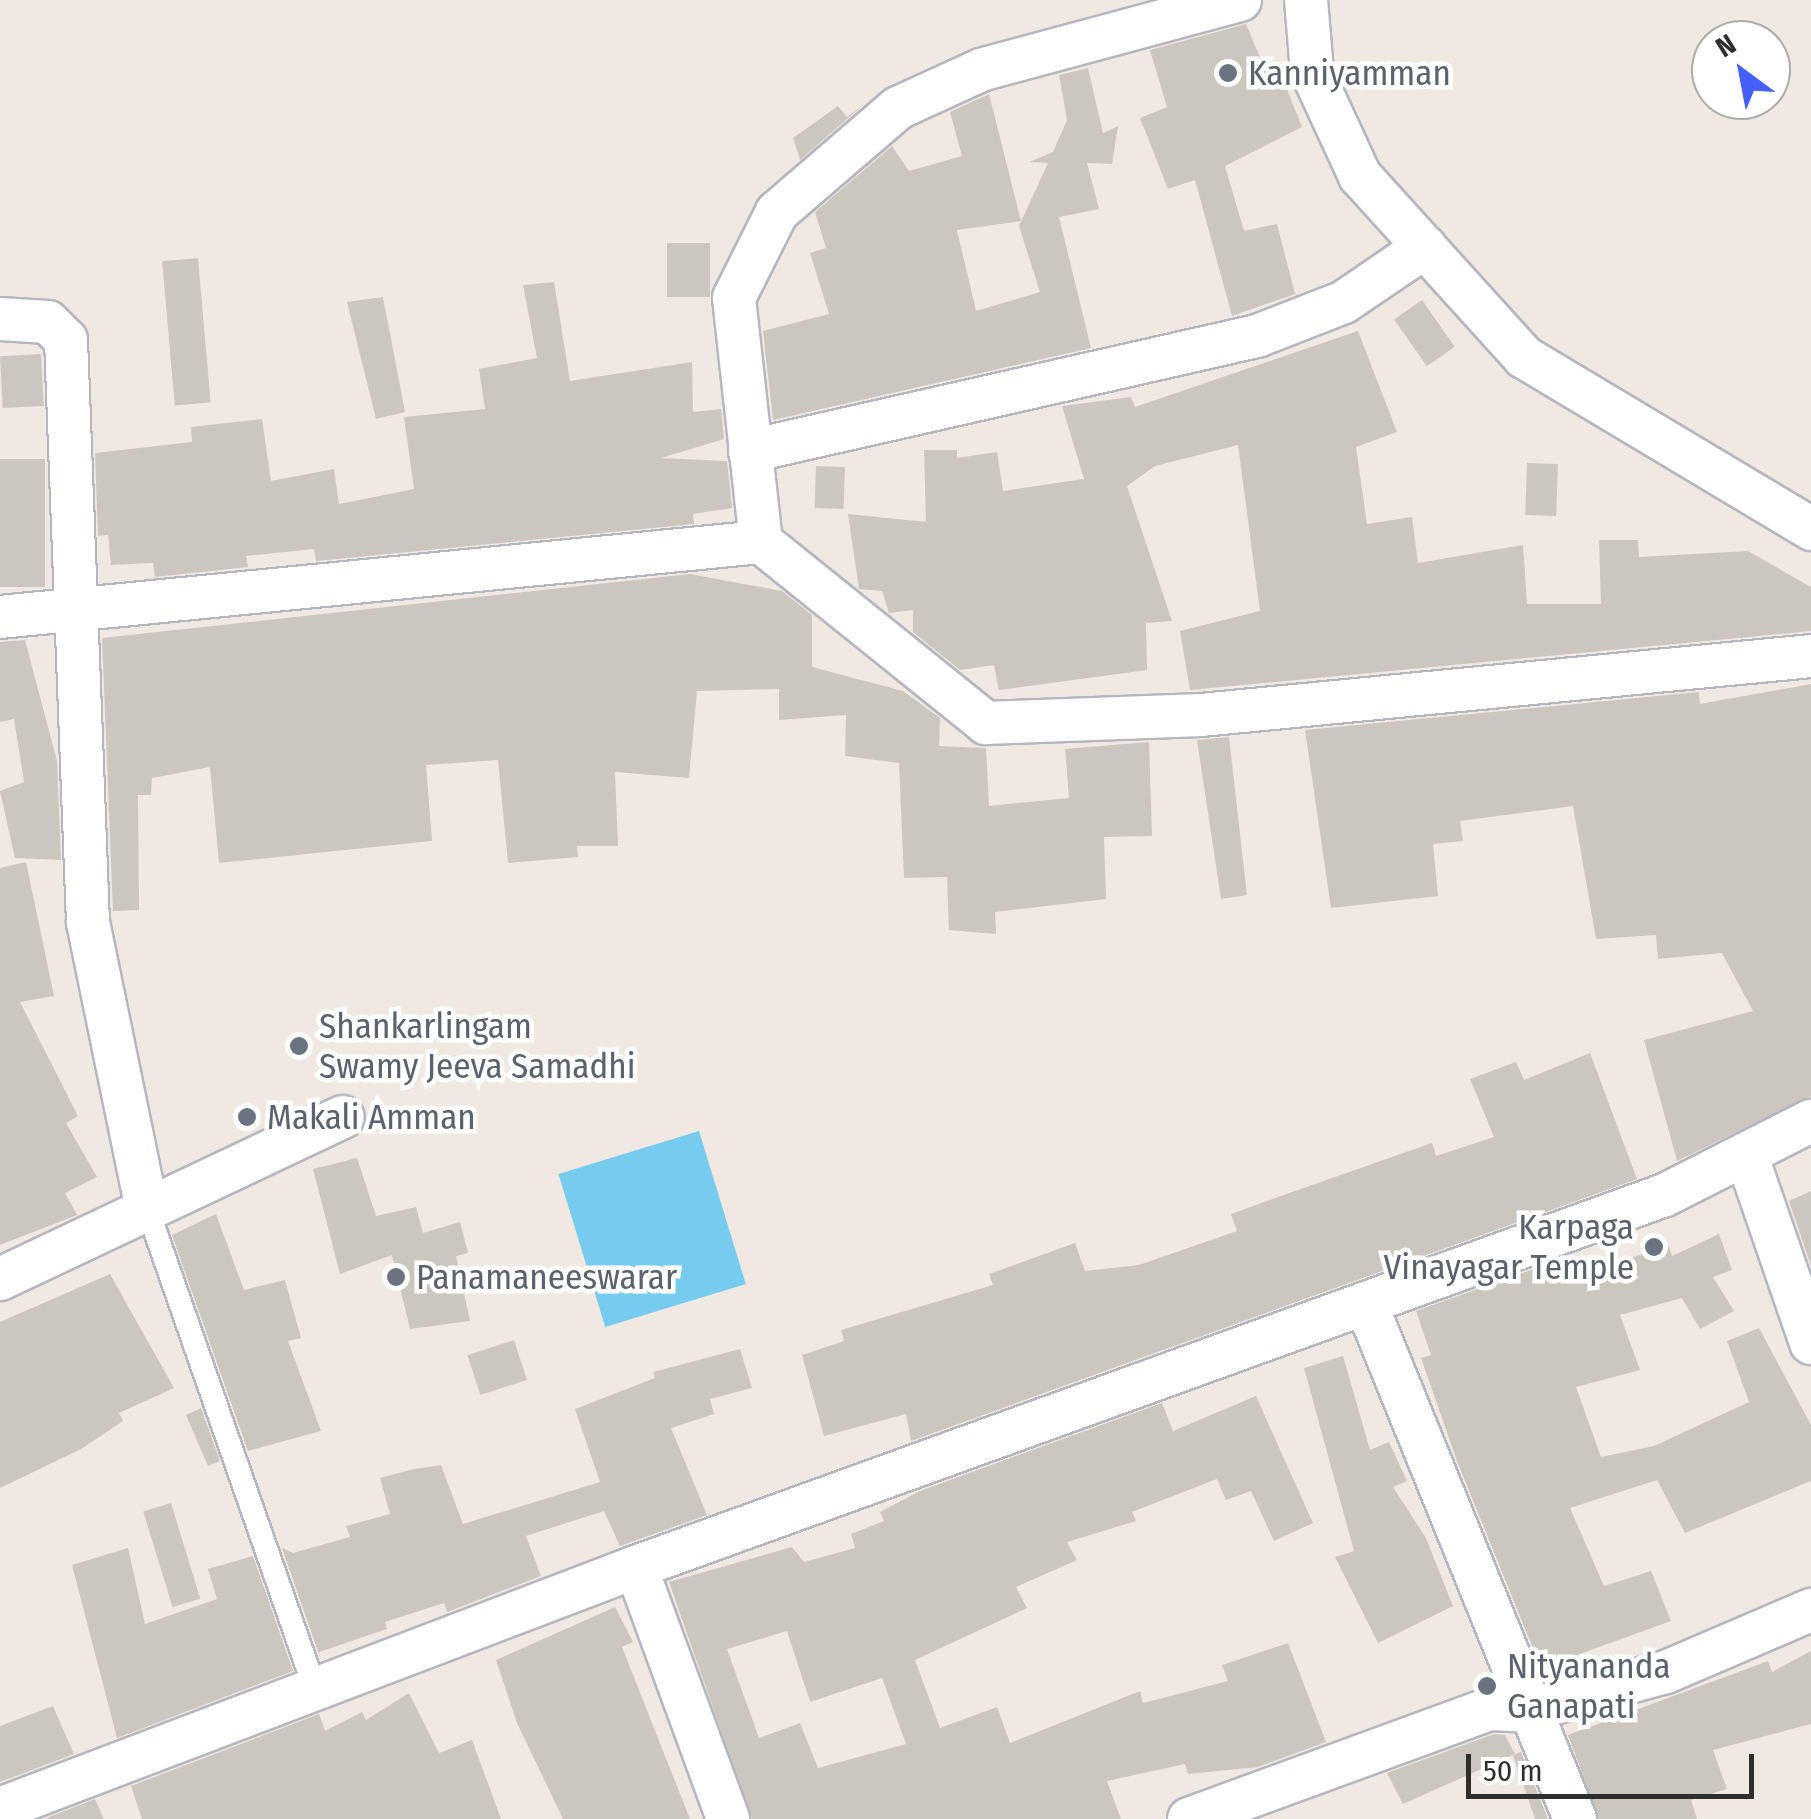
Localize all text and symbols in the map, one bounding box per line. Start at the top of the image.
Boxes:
north arrow [1691,20,1791,120]
text: N [1710,27,1742,64]
place label: Kanniyamman [1248,52,1451,94]
marker: Kanniyamman [1217,62,1239,84]
place label: Shankarlingam Swamy Jeeva Samadhi [319,1005,636,1087]
marker: Shankarlingam Swamy Jeeva Samadhi [288,1035,310,1057]
place label: Makali Amman [267,1096,476,1138]
marker: Makali Amman [236,1106,258,1128]
place label: Karpaga Vinayagar Temple [1384,1206,1634,1288]
marker: Karpaga Vinayagar Temple [1643,1236,1665,1258]
place label: Panamaneeswarar [416,1256,677,1298]
marker: Panamaneeswarar [385,1266,407,1288]
place label: Nityananda Ganapati [1507,1645,1671,1727]
marker: Nityananda Ganapati [1476,1675,1498,1697]
scale bar [1471,1734,1758,1796]
text: 50 m [1483,1753,1543,1789]

